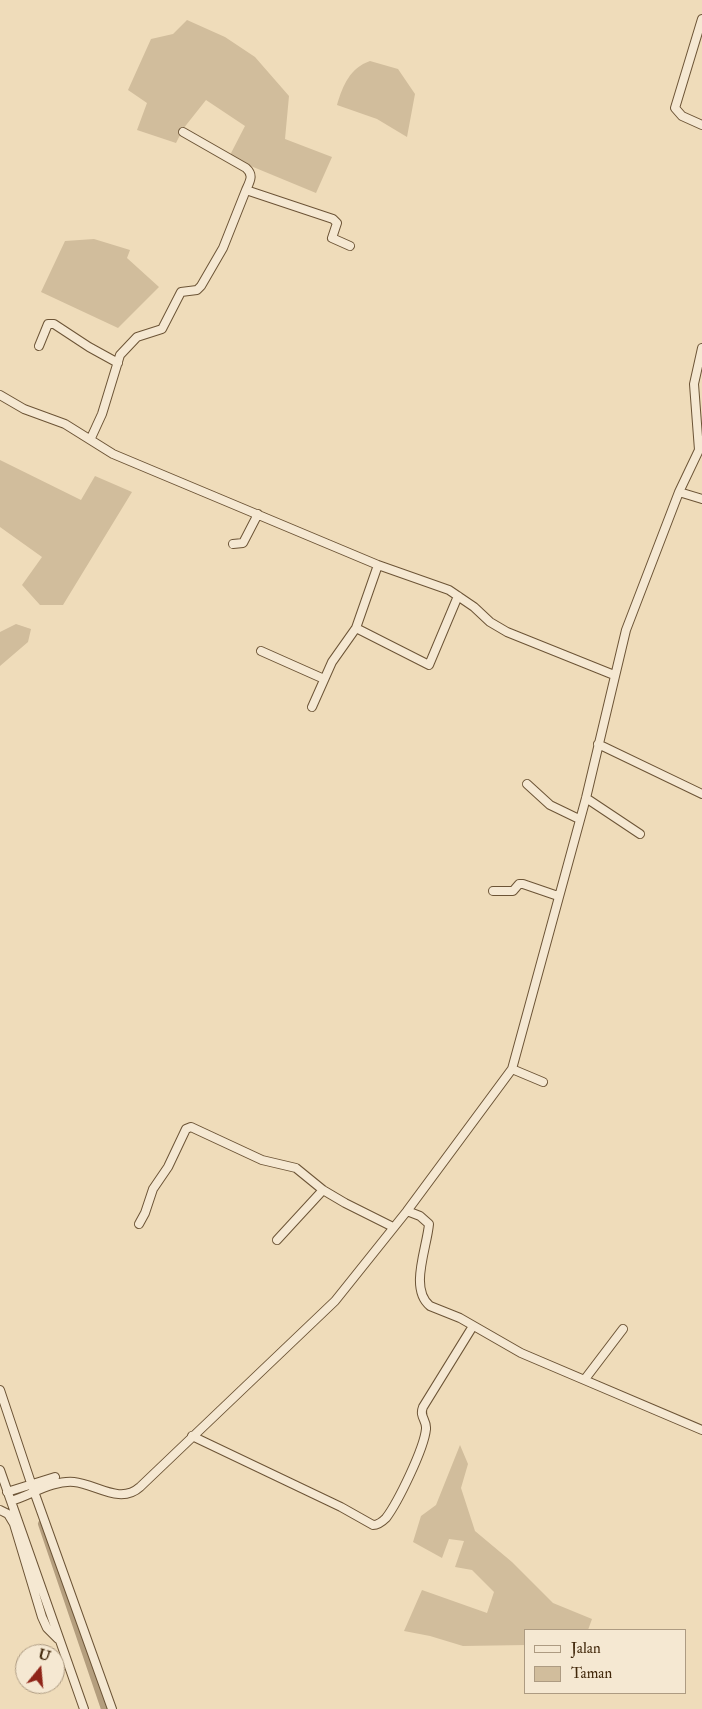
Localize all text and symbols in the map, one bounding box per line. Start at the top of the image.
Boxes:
legend [524,1629,687,1694]
text: Jalan [571,1639,601,1658]
north arrow [15,1644,65,1694]
text: U [36,1645,52,1665]
text: Taman [571,1664,612,1683]

